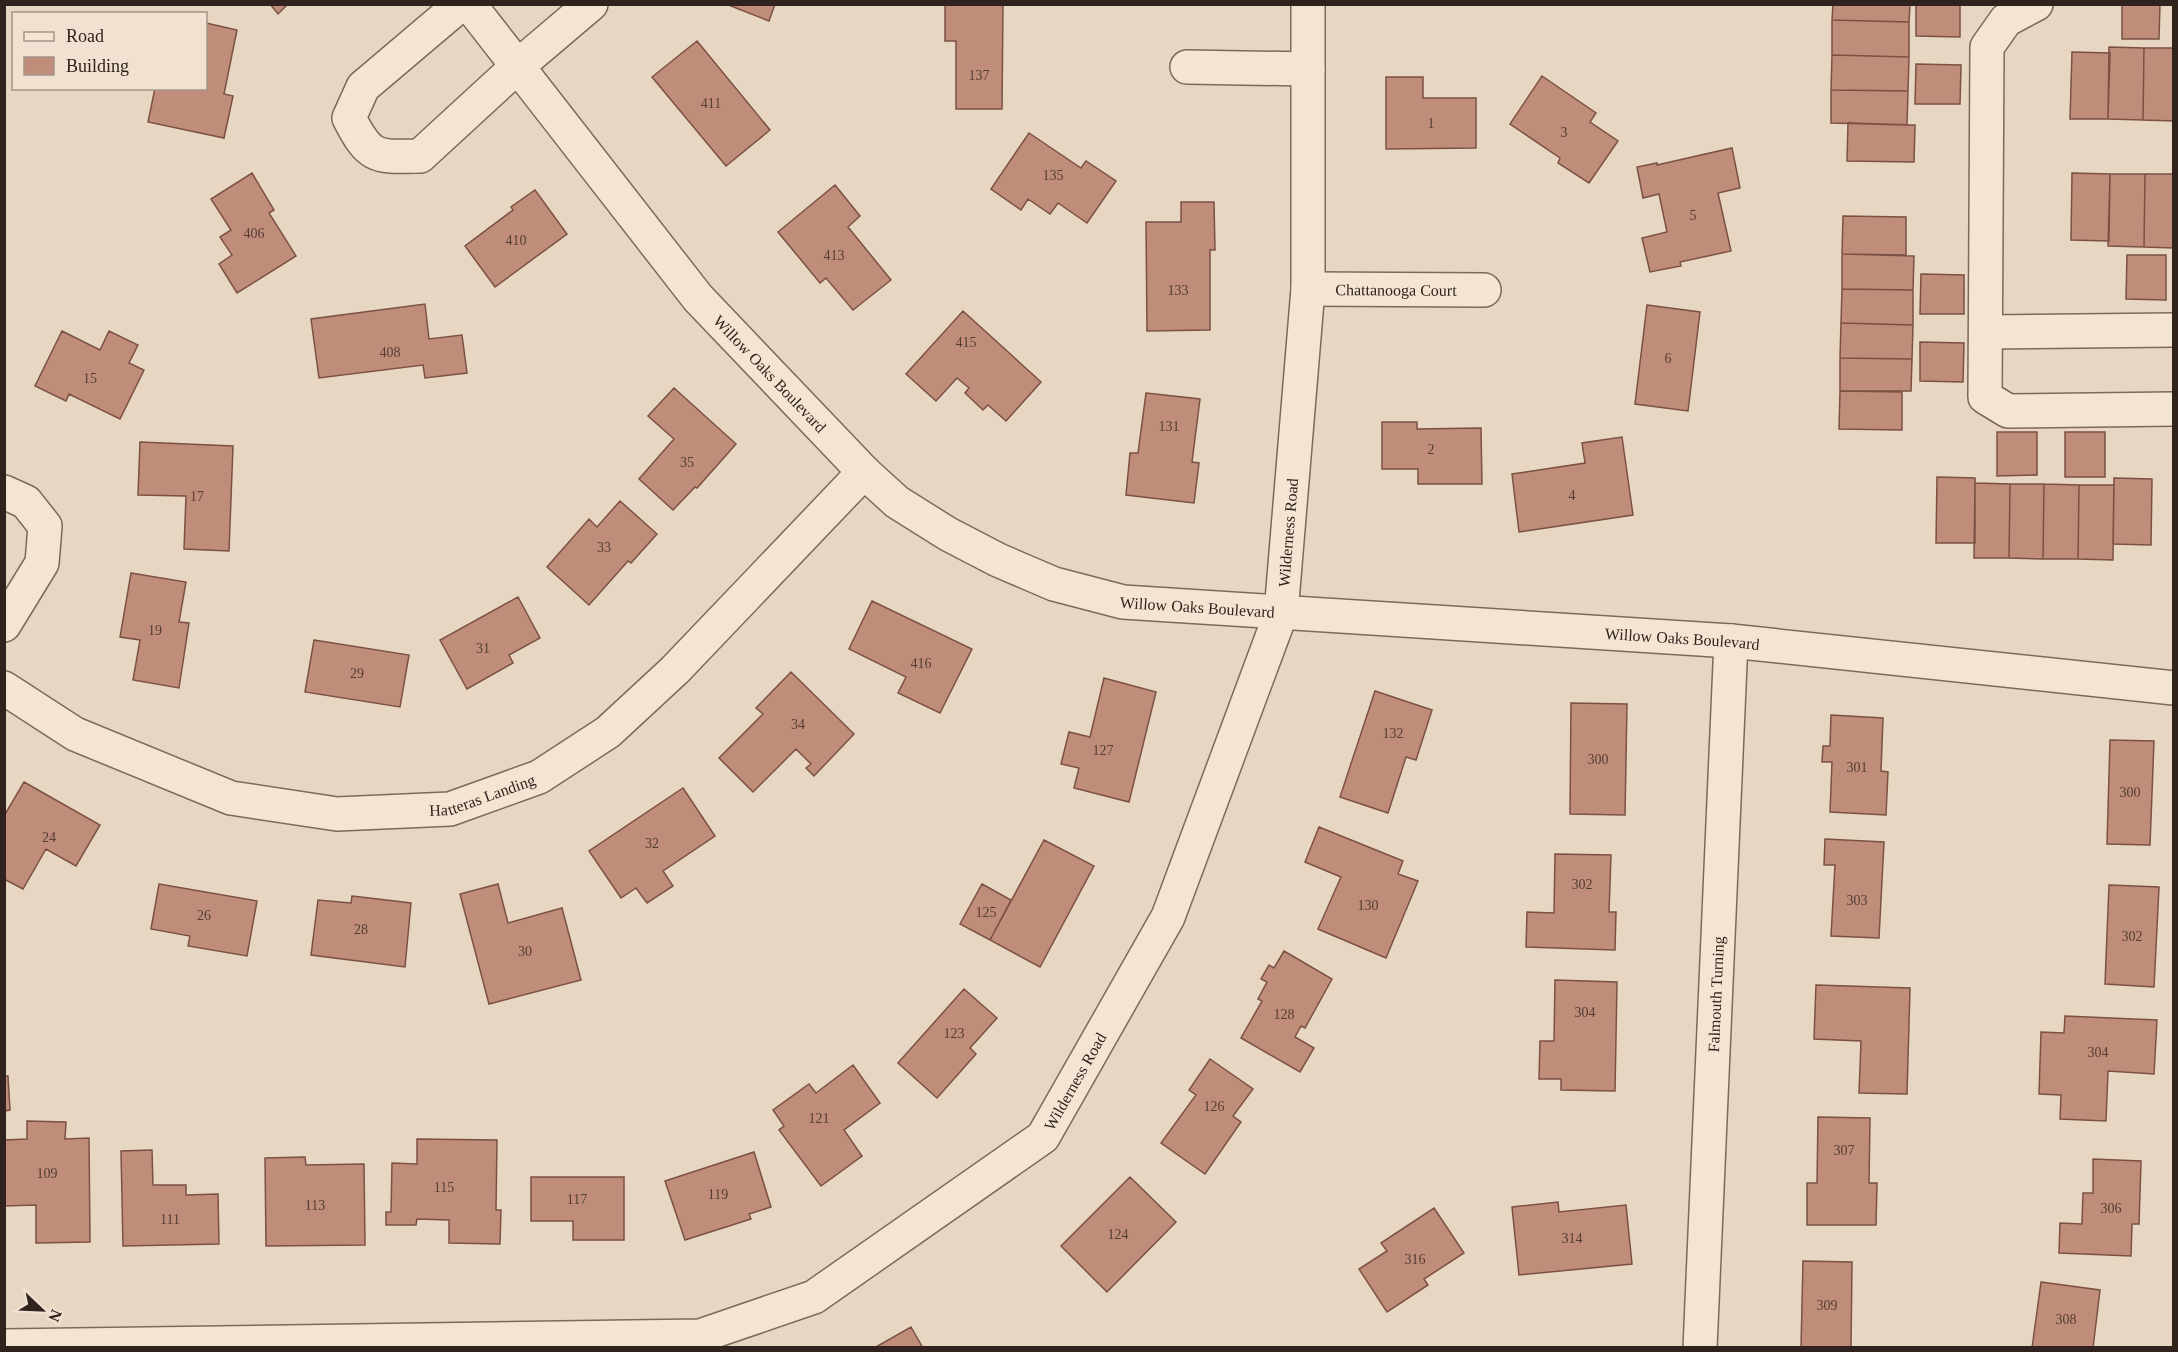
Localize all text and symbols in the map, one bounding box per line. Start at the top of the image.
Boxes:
legend [12,12,207,90]
text: Road [66,26,104,46]
text: Building [66,56,129,76]
house number: 137 [969,68,990,83]
house number: 411 [701,96,721,111]
house number: 1 [1428,116,1435,131]
house number: 3 [1561,125,1568,140]
house number: 135 [1043,168,1064,183]
house number: 5 [1690,208,1697,223]
house number: 406 [244,226,265,241]
house number: 410 [506,233,527,248]
house number: 413 [824,248,845,263]
street label: Chattanooga Court [1335,281,1457,299]
house number: 133 [1168,283,1189,298]
street label: Willow Oaks Boulevard [710,312,830,435]
house number: 415 [956,335,977,350]
house number: 408 [380,345,401,360]
house number: 6 [1665,351,1672,366]
house number: 15 [83,371,97,386]
house number: 131 [1159,419,1180,434]
house number: 2 [1428,442,1435,457]
house number: 35 [680,455,694,470]
street label: Wilderness Road [1275,477,1301,588]
house number: 4 [1569,488,1576,503]
house number: 17 [190,489,204,504]
house number: 33 [597,540,611,555]
street label: Willow Oaks Boulevard [1119,593,1275,620]
house number: 19 [148,623,162,638]
street label: Willow Oaks Boulevard [1604,624,1760,652]
house number: 31 [476,641,490,656]
house number: 416 [911,656,932,671]
house number: 29 [350,666,364,681]
house number: 34 [791,717,805,732]
house number: 132 [1383,726,1404,741]
house number: 127 [1093,743,1114,758]
house number: 300 [1588,752,1609,767]
house number: 301 [1847,760,1868,775]
street label: Hatteras Landing [429,771,538,818]
house number: 300 [2120,785,2141,800]
house number: 24 [42,830,56,845]
house number: 32 [645,836,659,851]
house number: 302 [1572,877,1593,892]
house number: 303 [1847,893,1868,908]
house number: 130 [1358,898,1379,913]
house number: 125 [976,905,997,920]
house number: 26 [197,908,211,923]
house number: 28 [354,922,368,937]
house number: 302 [2122,929,2143,944]
street label: Falmouth Turning [1704,936,1728,1053]
house number: 30 [518,944,532,959]
house number: 304 [1575,1005,1596,1020]
house number: 128 [1274,1007,1295,1022]
house number: 123 [944,1026,965,1041]
street label: Wilderness Road [1040,1030,1109,1133]
house number: 304 [2088,1045,2109,1060]
house number: 126 [1204,1099,1225,1114]
house number: 121 [809,1111,830,1126]
house number: 307 [1834,1143,1855,1158]
house number: 109 [37,1166,58,1181]
house number: 115 [434,1180,454,1195]
house number: 119 [708,1187,728,1202]
house number: 117 [567,1192,587,1207]
house number: 113 [305,1198,325,1213]
house number: 306 [2101,1201,2122,1216]
house number: 111 [160,1212,180,1227]
house number: 124 [1108,1227,1129,1242]
house number: 314 [1562,1231,1583,1246]
house number: 316 [1405,1252,1426,1267]
north arrow [12,1280,72,1340]
house number: 309 [1817,1298,1838,1313]
text: N [45,1307,65,1325]
house number: 308 [2056,1312,2077,1327]

